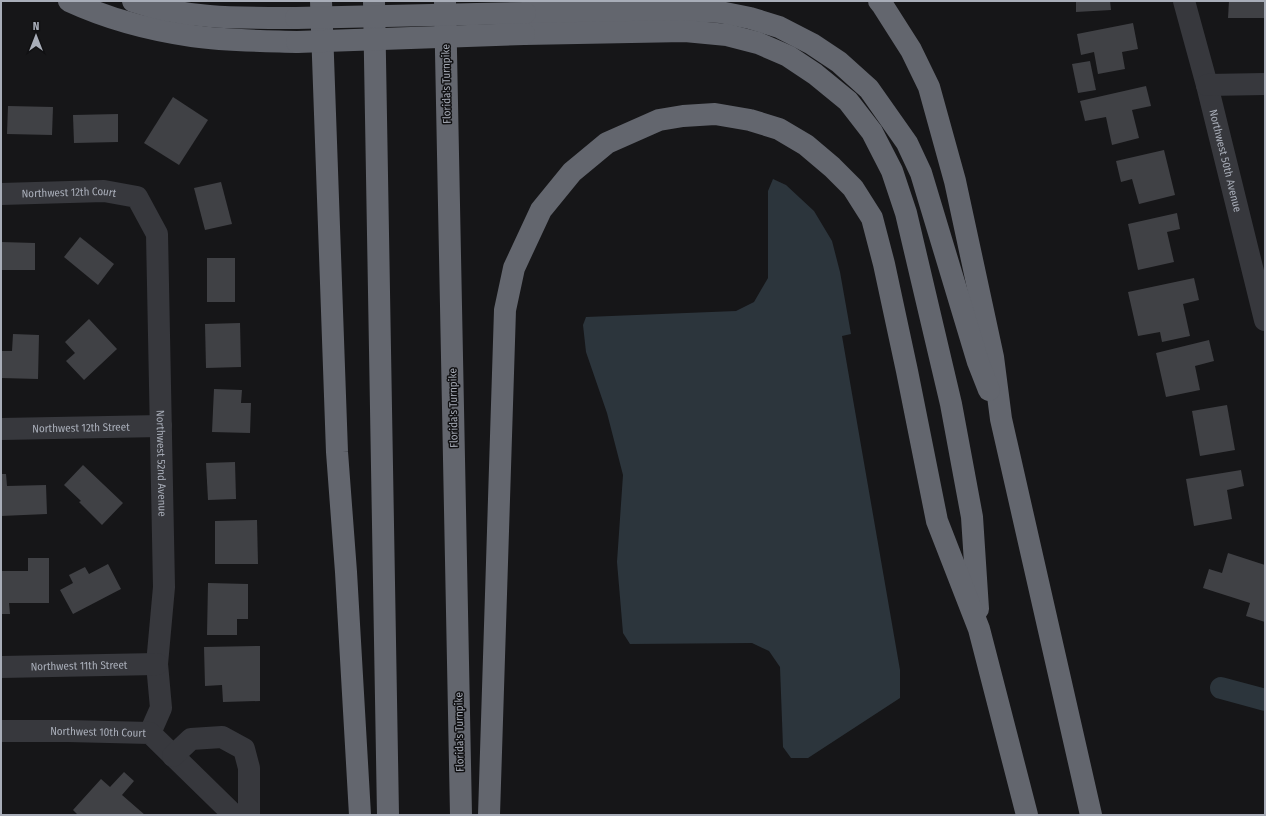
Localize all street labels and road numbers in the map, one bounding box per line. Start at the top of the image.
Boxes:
street label: Florida's Turnpike [439,44,454,124]
street label: Northwest 50th Avenue [1206,108,1244,213]
street label: Northwest 12th Court [21,185,118,200]
street label: Florida's Turnpike [446,368,461,448]
street label: Northwest 52nd Avenue [153,410,169,517]
street label: Northwest 12th Street [32,421,130,435]
street label: Northwest 11th Street [30,659,128,673]
street label: Florida's Turnpike [452,692,467,772]
street label: Northwest 10th Court [50,725,146,740]

